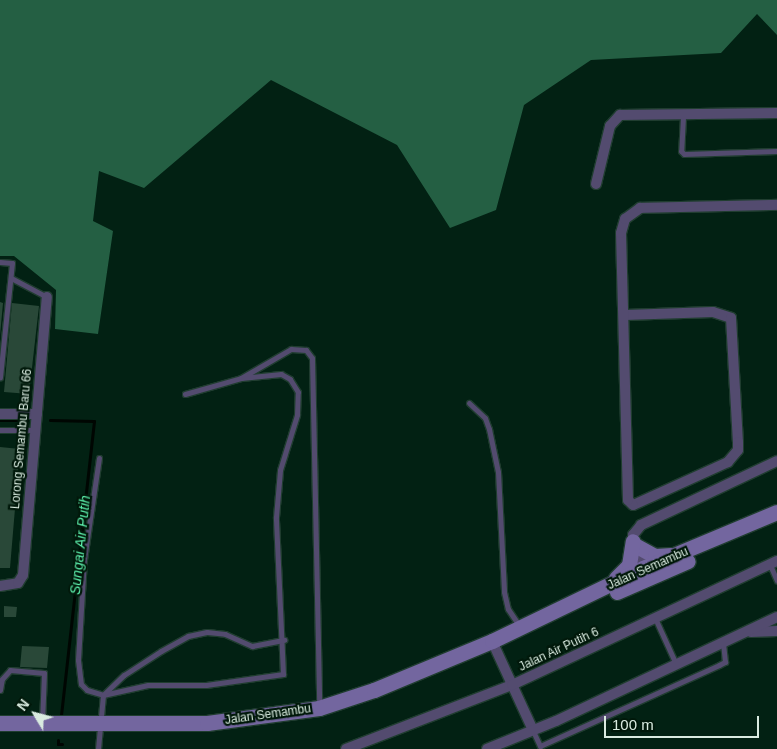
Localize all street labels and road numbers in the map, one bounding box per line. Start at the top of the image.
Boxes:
street label: Lorong Semambu Baru 66 [9,368,35,510]
street label: Jalan Semambu [605,545,691,593]
street label: Jalan Air Putih 6 [516,625,602,675]
street label: Jalan Semambu [224,702,312,728]

